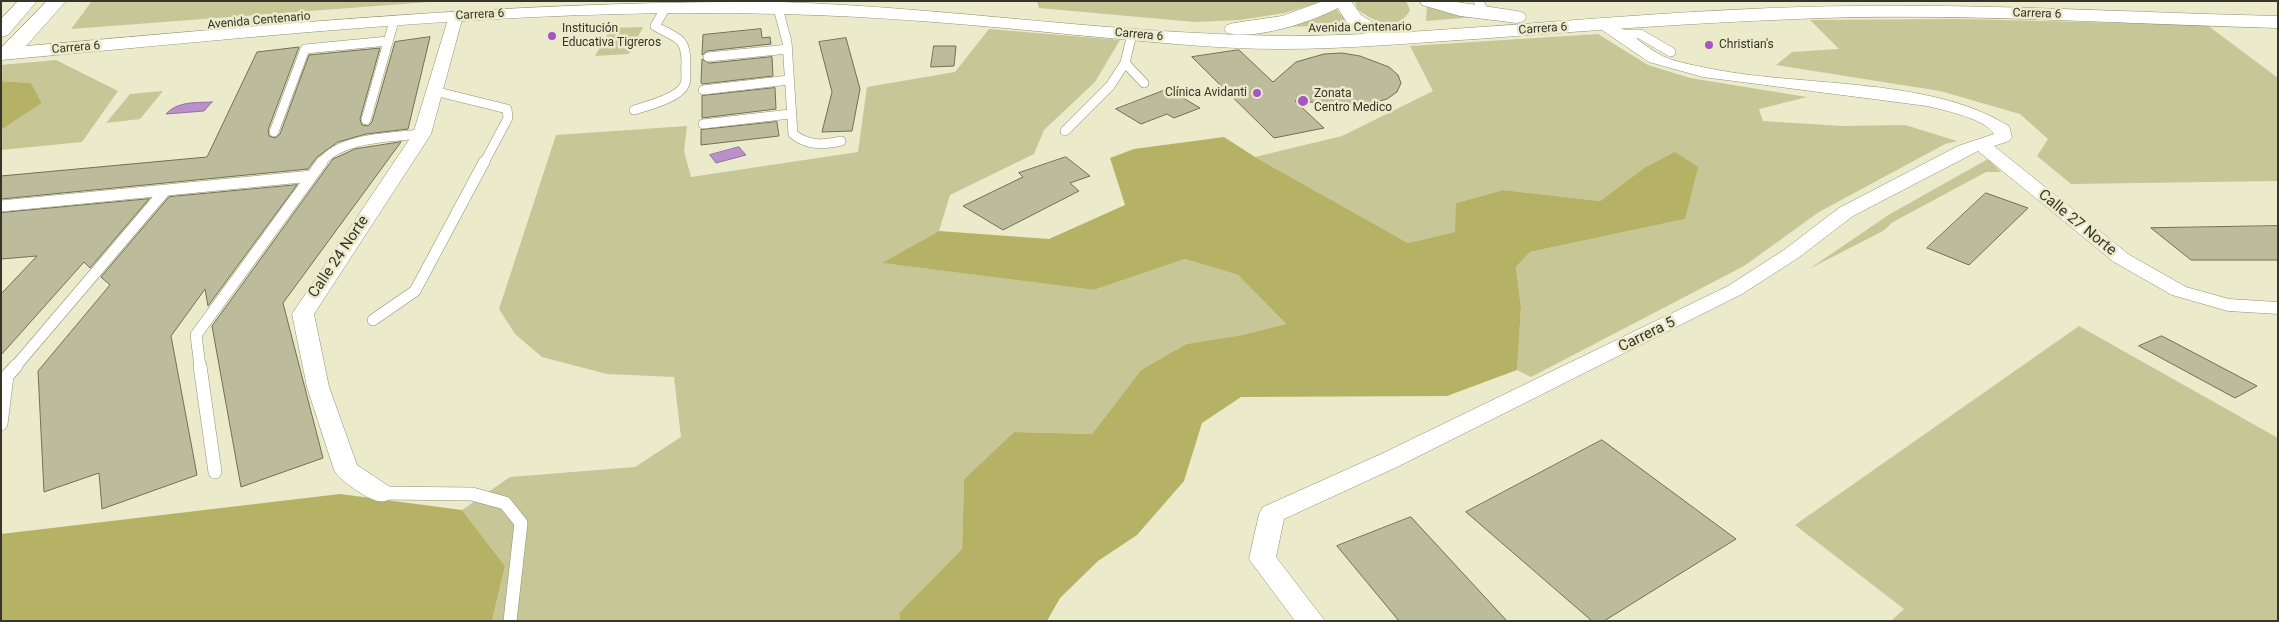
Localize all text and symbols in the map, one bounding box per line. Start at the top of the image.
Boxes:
street label: Carrera 6 [2012,6,2062,22]
street label: Carrera 6 [455,7,505,23]
street label: Avenida Centenario [207,9,311,33]
street label: Avenida Centenario [1308,20,1412,36]
street label: Carrera 6 [1518,20,1568,38]
place label: Institución Educativa Tigreros [562,22,661,50]
street label: Carrera 6 [1114,26,1164,44]
marker: Institución Educativa Tigreros [546,30,558,42]
place label: Christian's [1719,38,1774,52]
street label: Carrera 6 [51,39,101,57]
marker: Christian's [1703,39,1715,51]
place label: Clínica Avidanti [1165,86,1247,100]
marker: Clínica Avidanti [1251,87,1263,99]
place label: Zonata Centro Medico [1314,87,1392,115]
marker: Zonata Centro Medico [1296,94,1310,108]
street label: Calle 27 Norte [2034,186,2120,260]
street label: Calle 24 Norte [305,213,373,301]
street label: Carrera 5 [1616,314,1678,356]

